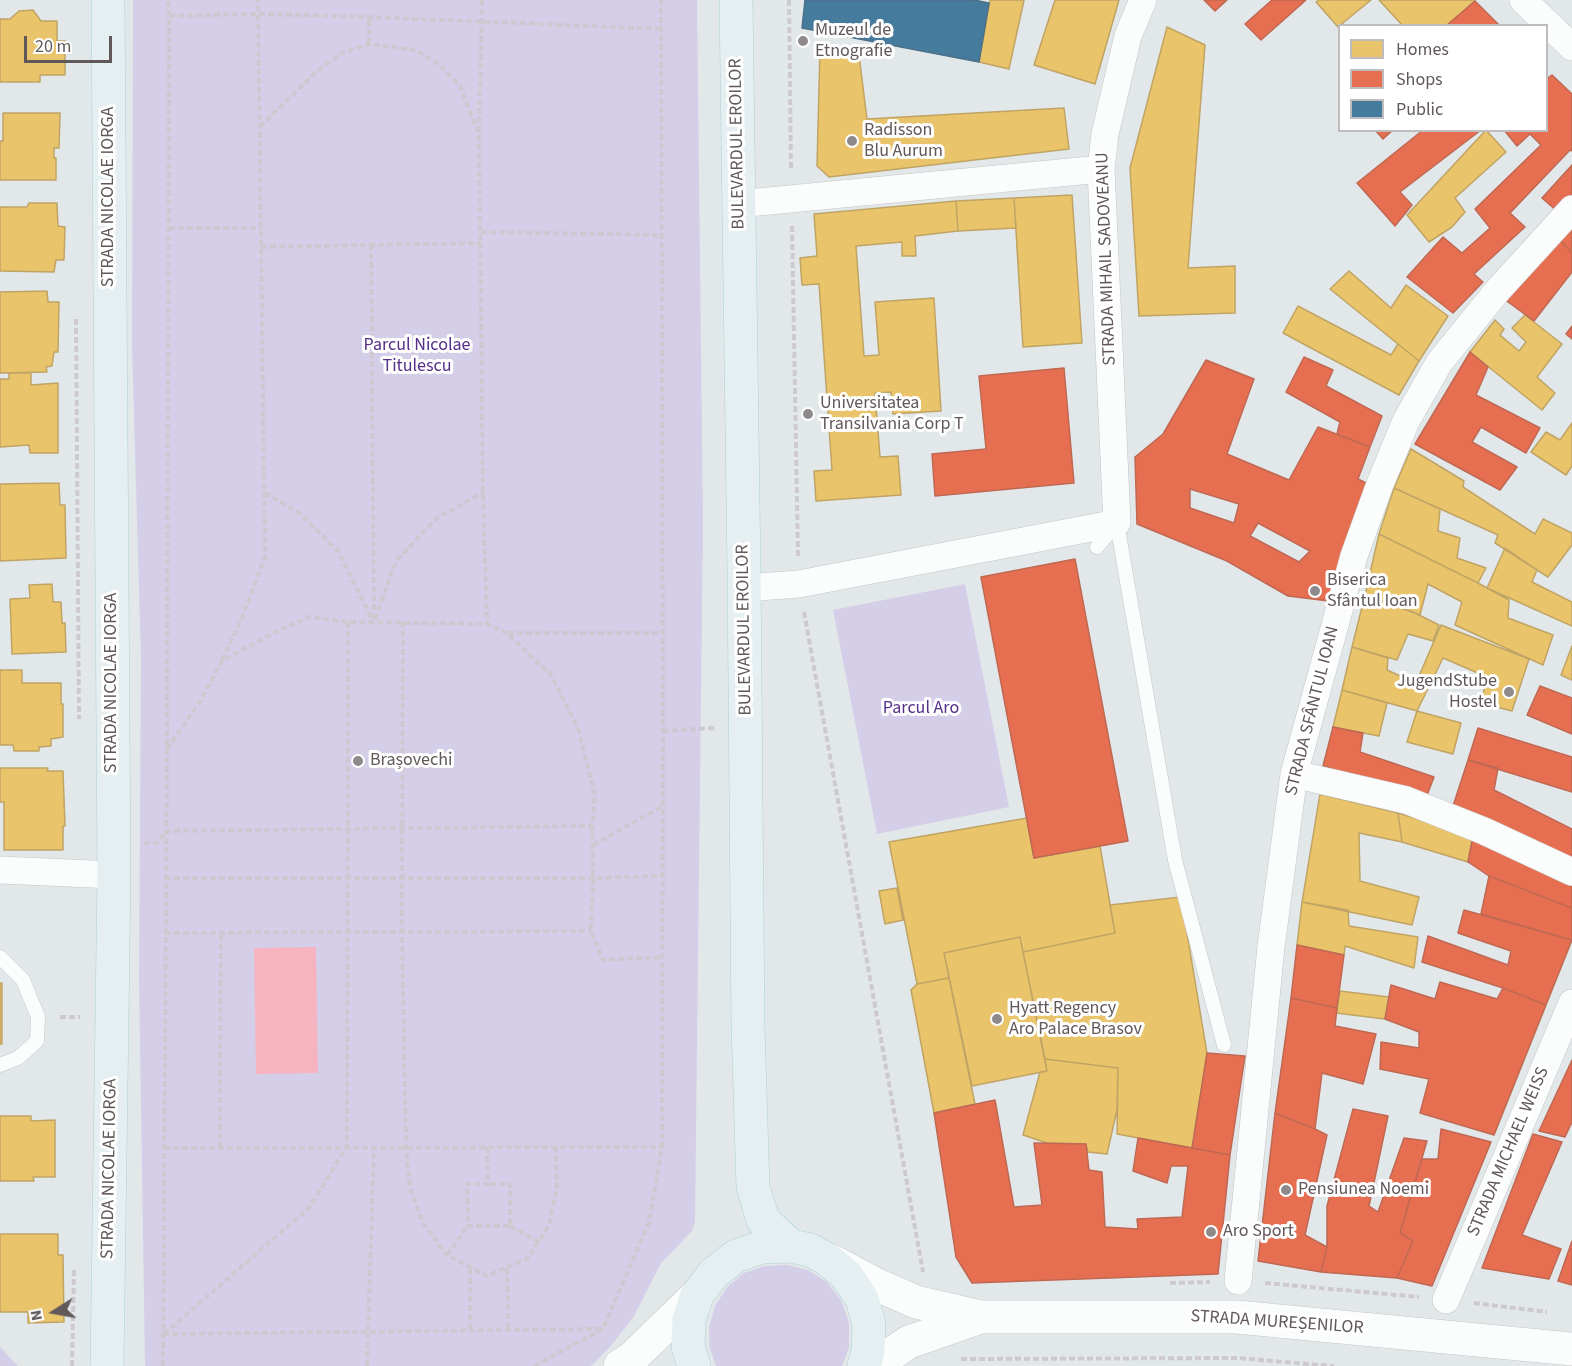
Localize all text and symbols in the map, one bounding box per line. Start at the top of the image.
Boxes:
place label: Muzeul de Etnografie [815,20,892,63]
scale bar [27,24,116,62]
legend [1338,24,1548,132]
text: 20 m [35,34,71,59]
marker: Muzeul de Etnografie [796,34,810,48]
text: Homes [1396,37,1449,62]
street label: BULEVARDUL EROILOR [726,58,750,230]
text: Shops [1396,67,1443,92]
text: Public [1396,97,1443,122]
street label: STRADA NICOLAE IORGA [98,107,120,287]
place label: Radisson Blu Aurum [864,120,943,162]
marker: Radisson Blu Aurum [845,134,859,148]
street label: STRADA MIHAIL SADOVEANU [1092,152,1122,366]
park label: Parcul Nicolae Titulescu [364,335,470,378]
place label: Universitatea Transilvania Corp T [820,393,964,436]
marker: Universitatea Transilvania Corp T [801,407,815,421]
street label: BULEVARDUL EROILOR [733,544,757,716]
place label: Biserica Sfântul Ioan [1327,570,1418,612]
marker: Biserica Sfântul Ioan [1308,584,1322,598]
street label: STRADA NICOLAE IORGA [101,593,123,773]
street label: STRADA SFÂNTUL IOAN [1281,624,1345,798]
place label: JugendStube Hostel [1397,671,1497,714]
marker: JugendStube Hostel [1502,685,1516,699]
park label: Parcul Aro [883,698,959,720]
place label: Brașovechi [370,750,452,772]
marker: Brașovechi [351,754,365,768]
place label: Hyatt Regency Aro Palace Brasov [1009,998,1142,1040]
marker: Hyatt Regency Aro Palace Brasov [990,1012,1004,1026]
street label: STRADA MICHAEL WEISS [1464,1064,1554,1240]
street label: STRADA NICOLAE IORGA [98,1079,122,1259]
place label: Pensiunea Noemi [1298,1179,1429,1201]
marker: Pensiunea Noemi [1279,1183,1293,1197]
place label: Aro Sport [1223,1221,1294,1243]
marker: Aro Sport [1204,1225,1218,1239]
north arrow [24,1282,84,1342]
street label: STRADA MUREȘENILOR [1190,1306,1364,1340]
text: N [25,1308,48,1323]

